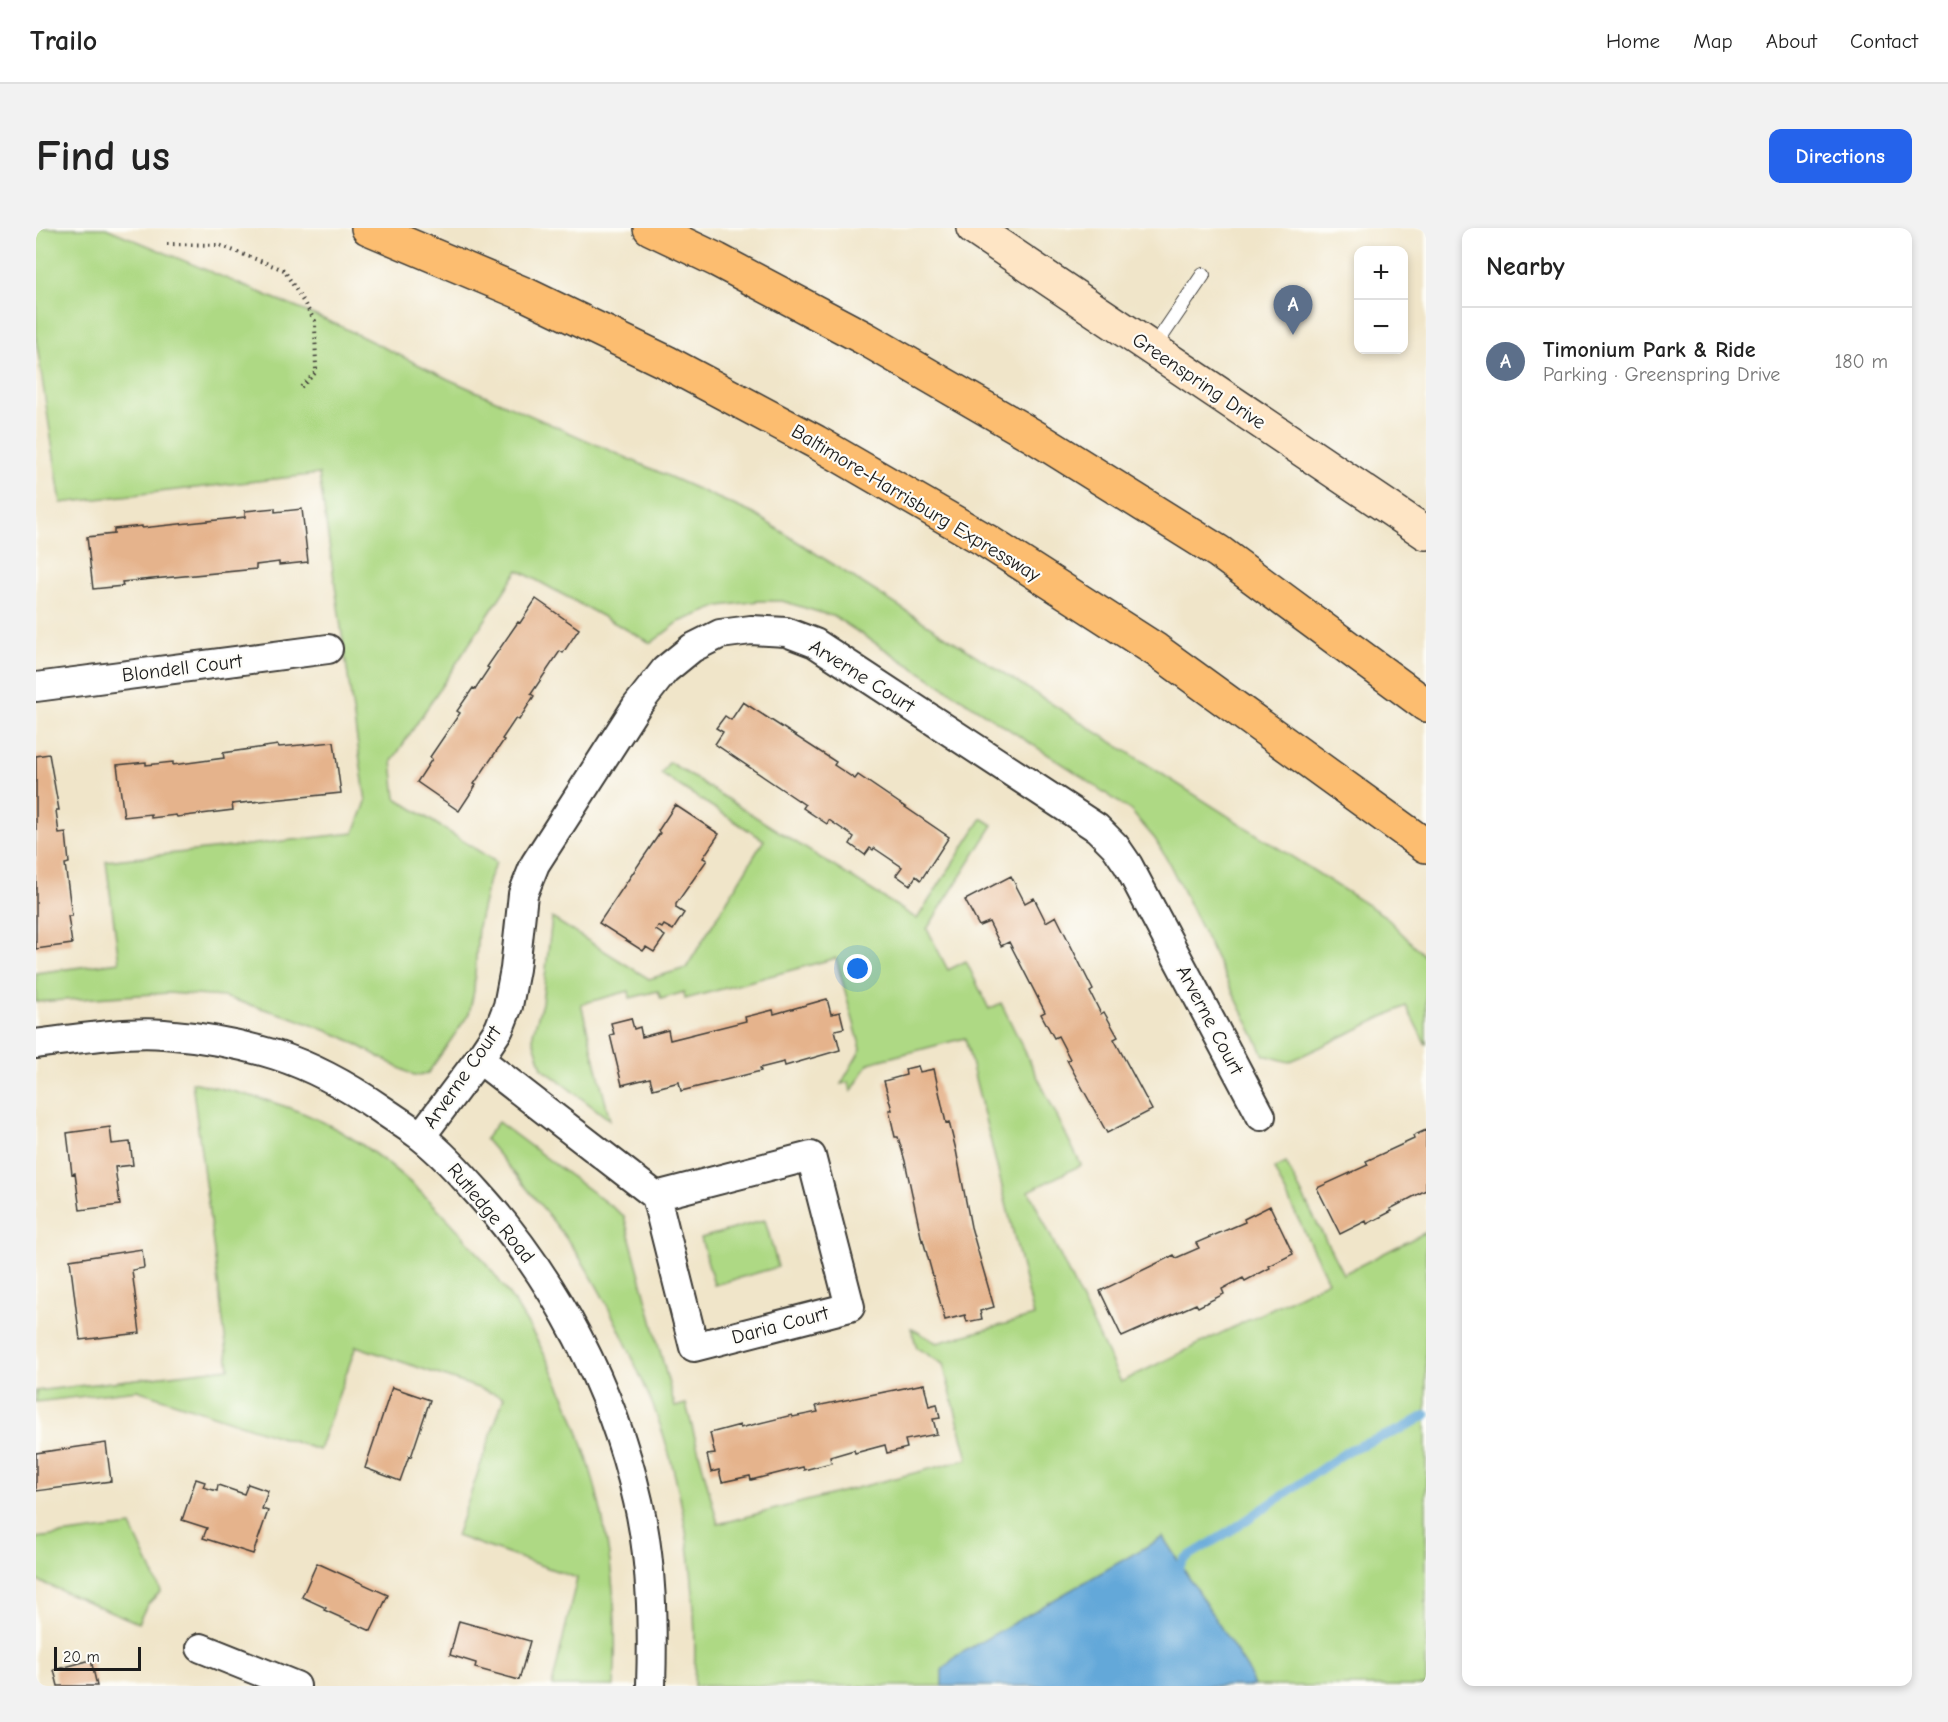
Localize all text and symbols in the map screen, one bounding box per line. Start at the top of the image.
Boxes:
text: Trailo [30,25,97,57]
text: Home [1606,29,1660,53]
text: Map [1693,29,1733,53]
text: About [1766,29,1817,53]
text: Contact [1850,29,1918,53]
button: Directions [1769,129,1912,183]
text: Find us [36,132,170,181]
map controls [1354,246,1408,354]
button: + [1354,246,1408,300]
text: Nearby [1486,252,1565,282]
pin: A [1274,285,1312,335]
button: − [1354,300,1408,354]
street label: Greenspring Drive [1128,328,1270,434]
text: Timonium Park & Ride [1543,337,1756,363]
text: A [1500,350,1511,373]
text: 180 m [1834,350,1888,373]
text: Parking · Greenspring Drive [1543,363,1780,386]
street label: Baltimore-Harrisburg Expressway [787,419,1045,587]
street label: Arverne Court [805,634,920,718]
street label: Blondell Court [120,649,245,687]
your location [843,954,872,983]
street label: Arverne Court [1172,962,1249,1079]
street label: Arverne Court [418,1020,507,1133]
street label: Rutledge Road [443,1158,539,1268]
street label: Daria Court [729,1301,832,1349]
scale bar [54,1644,141,1672]
text: 20 m [63,1648,100,1666]

